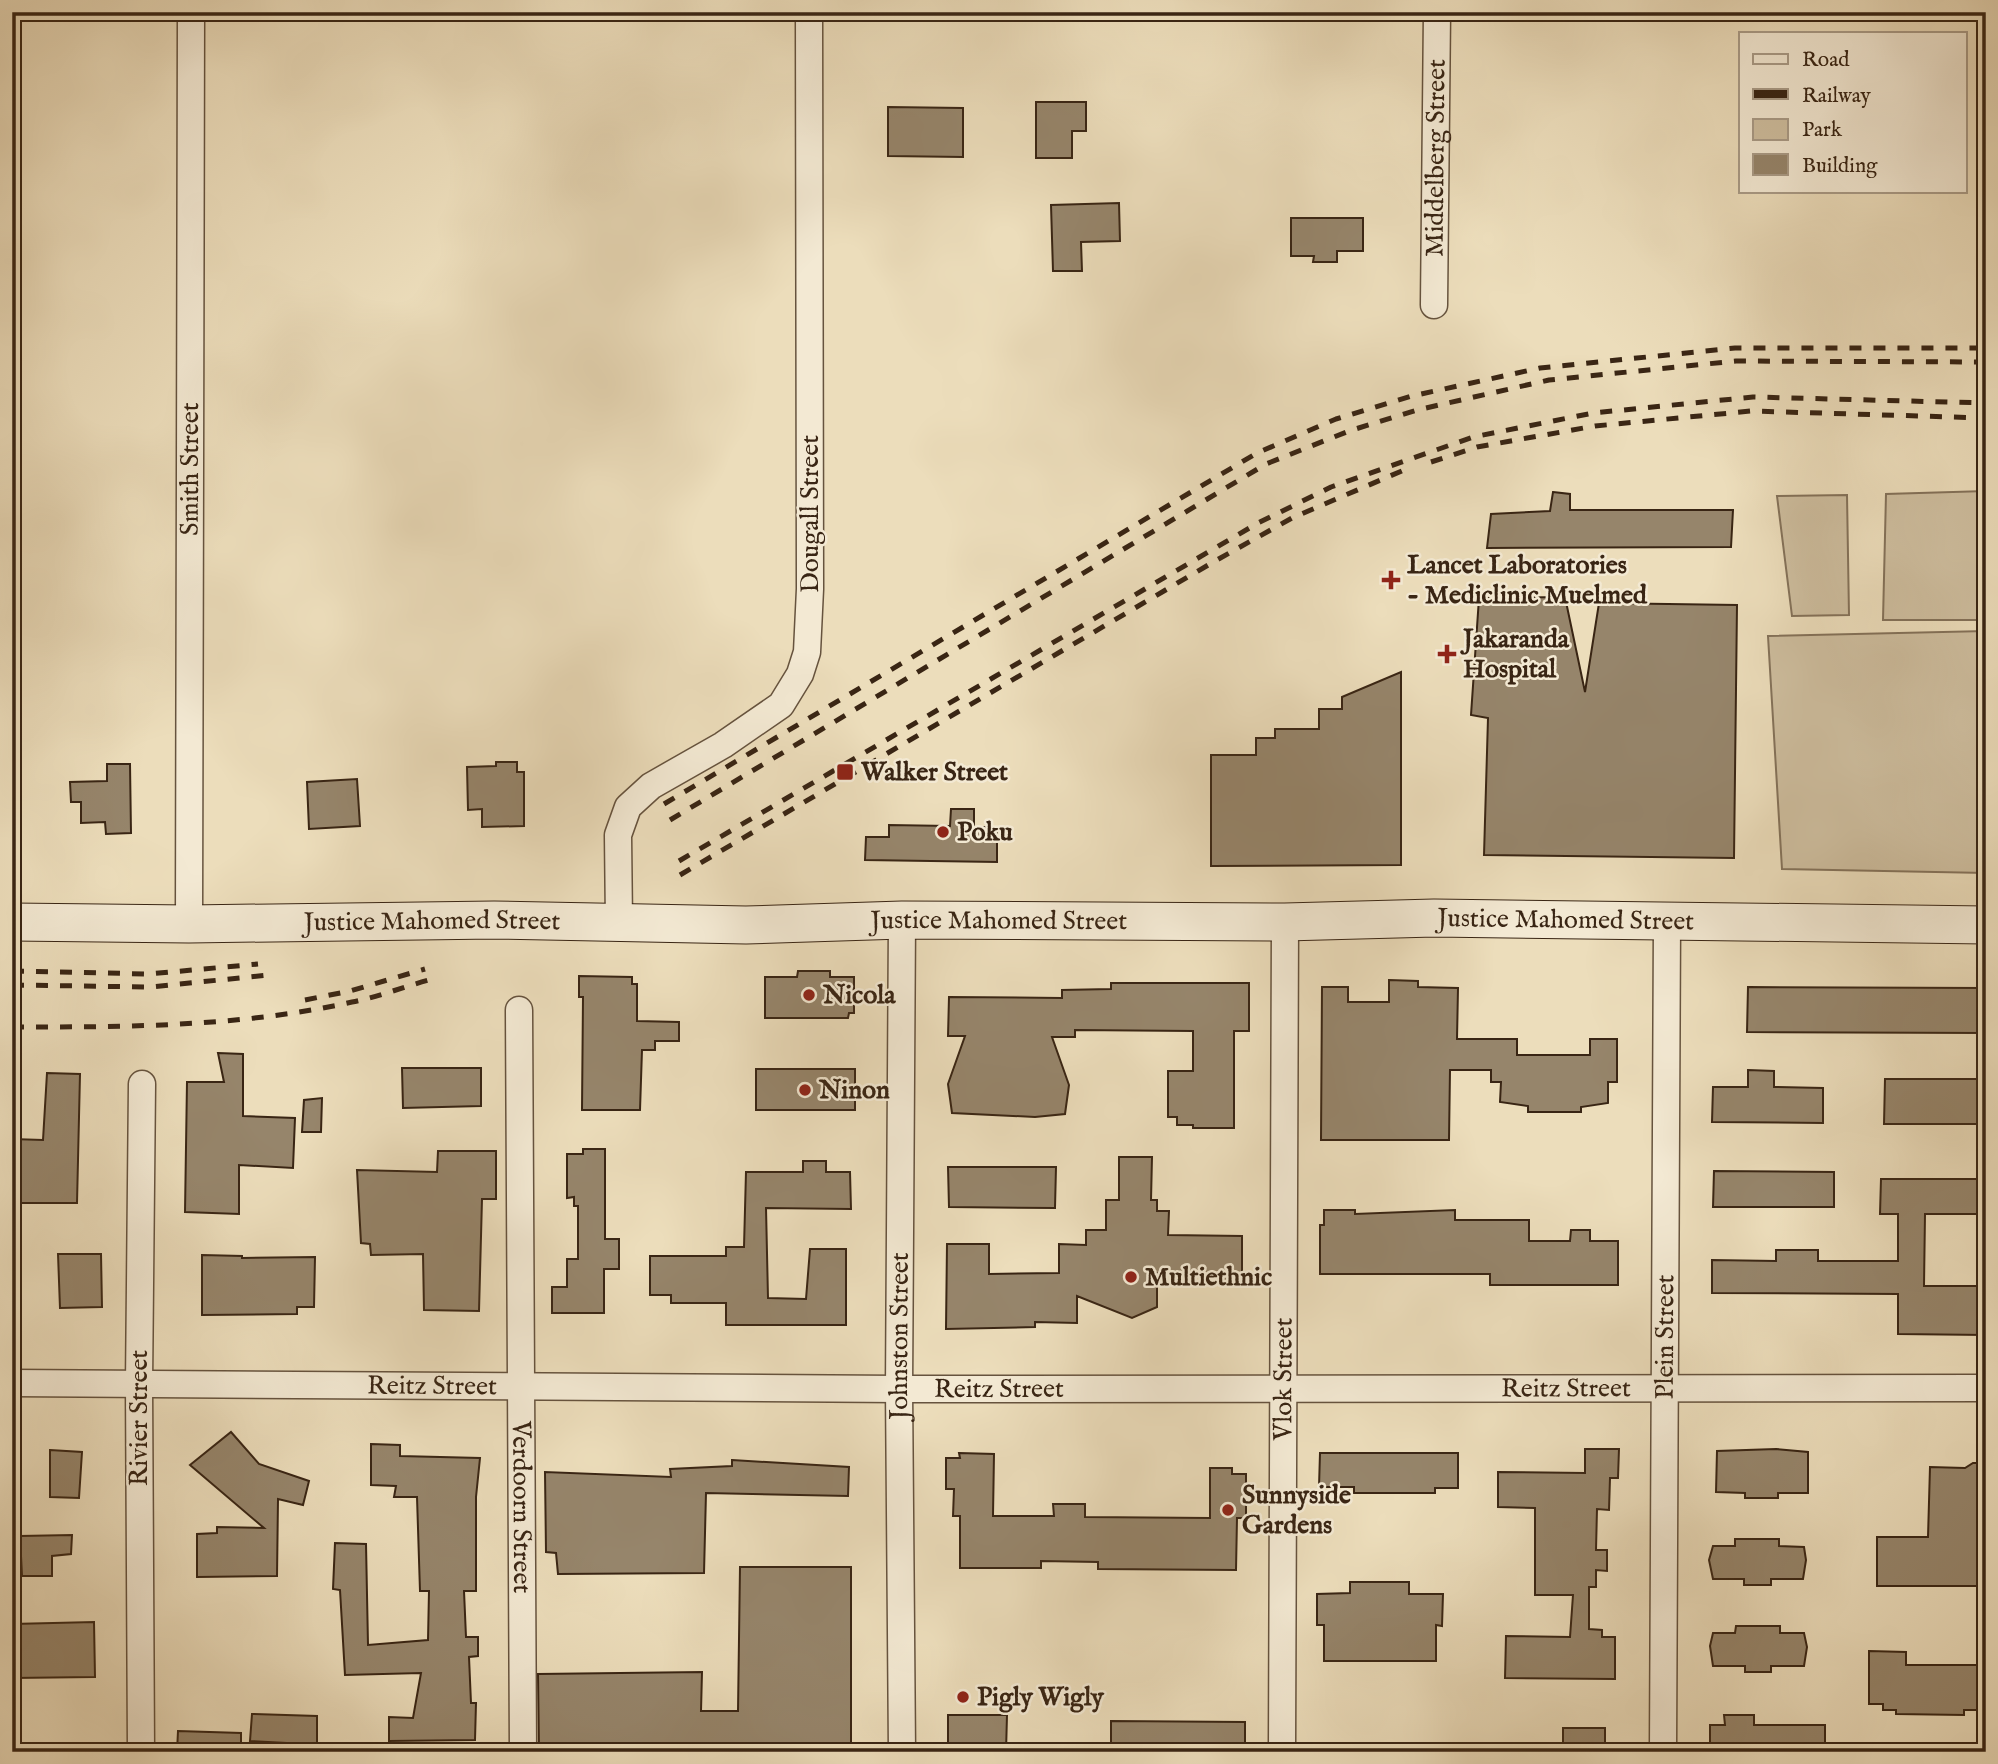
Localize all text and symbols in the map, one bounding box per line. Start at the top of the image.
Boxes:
legend [1739,32,1966,192]
text: Road [1802,47,1850,74]
street label: Middelberg Street [1418,59,1453,257]
text: Railway [1802,83,1872,110]
text: Park [1802,117,1843,144]
text: Building [1802,153,1878,180]
street label: Smith Street [173,402,207,536]
street label: Dougall Street [794,435,827,593]
place label: Lancet Laboratories - Mediclinic Muelmed [1407,549,1648,612]
marker: Lancet Laboratories - Mediclinic Muelmed [1381,570,1401,590]
place label: Jakaranda Hospital [1460,623,1570,686]
marker: Jakaranda Hospital [1437,644,1457,664]
place label: Walker Street [860,756,1008,789]
marker: Walker Street [835,762,855,782]
place label: Poku [957,816,1013,849]
marker: Poku [935,824,951,840]
street label: Justice Mahomed Street [1434,902,1694,938]
street label: Justice Mahomed Street [300,903,561,939]
street label: Justice Mahomed Street [867,903,1127,938]
place label: Nicola [822,979,896,1012]
marker: Nicola [801,987,817,1003]
place label: Ninon [818,1074,890,1107]
marker: Ninon [797,1082,813,1098]
street label: Johnston Street [882,1252,916,1423]
place label: Multiethnic [1145,1261,1272,1294]
marker: Multiethnic [1123,1269,1139,1285]
street label: Plein Street [1648,1274,1682,1400]
street label: Vlok Street [1267,1317,1300,1442]
street label: Rivier Street [123,1350,156,1486]
street label: Reitz Street [367,1369,497,1403]
street label: Reitz Street [934,1372,1064,1405]
street label: Reitz Street [1501,1372,1631,1405]
street label: Verdoorn Street [505,1420,539,1594]
place label: Sunnyside Gardens [1242,1479,1351,1542]
marker: Sunnyside Gardens [1220,1502,1236,1518]
place label: Pigly Wigly [977,1681,1105,1714]
marker: Pigly Wigly [955,1689,971,1705]

